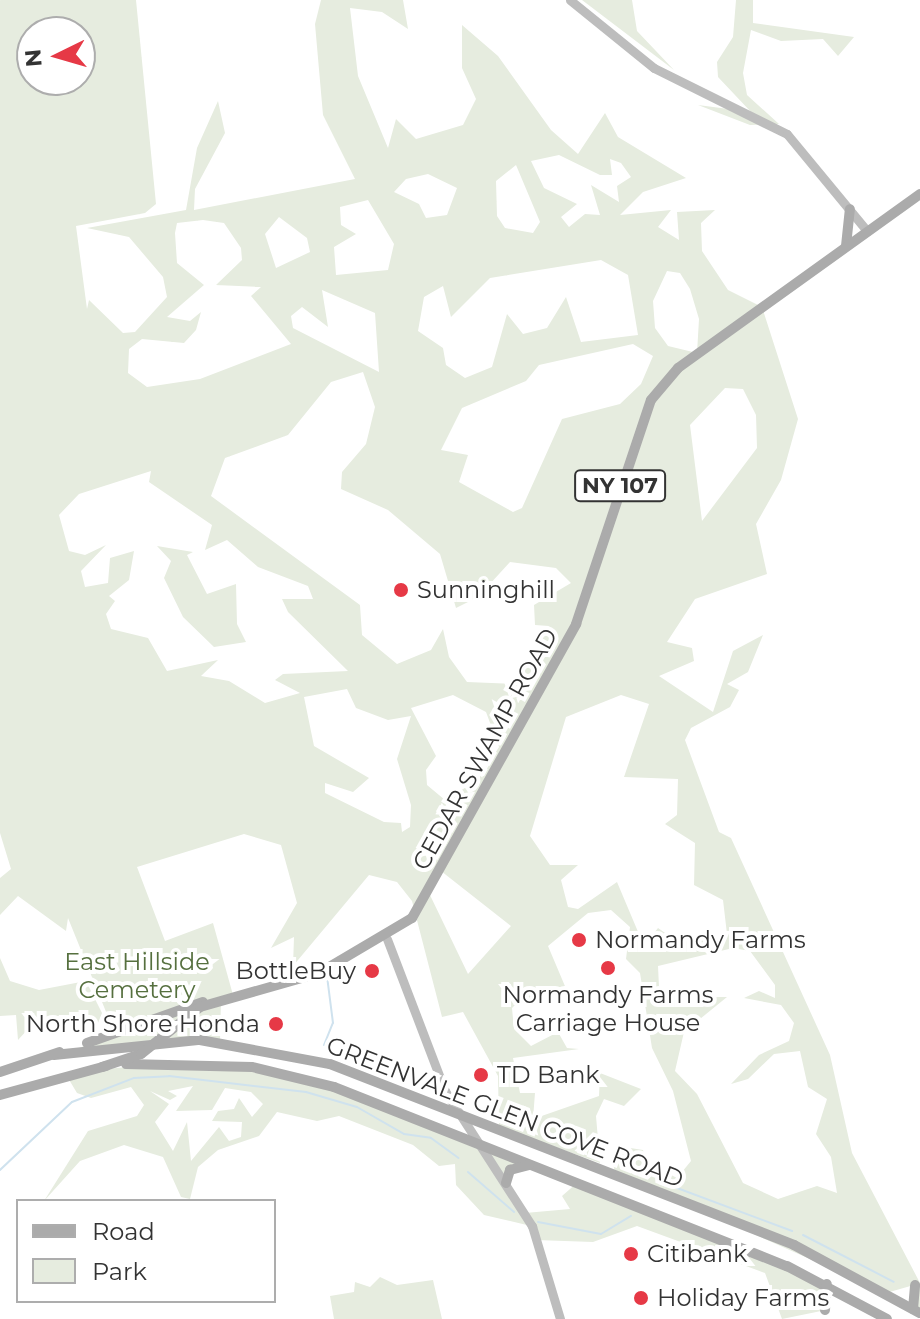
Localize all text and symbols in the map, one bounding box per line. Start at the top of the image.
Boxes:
north arrow [16,16,96,96]
text: N [19,48,48,68]
road number: NY 107 [574,468,666,504]
place label: Sunninghill [417,576,555,604]
marker: Sunninghill [392,581,410,599]
street label: CEDAR SWAMP ROAD [406,623,564,875]
place label: Normandy Farms [595,926,806,954]
marker: Normandy Farms [570,931,588,949]
park label: East Hillside Cemetery [64,948,210,1004]
place label: BottleBuy [236,957,356,985]
marker: Normandy Farms Carriage House [599,959,617,977]
marker: BottleBuy [363,962,381,980]
place label: Normandy Farms Carriage House [503,981,713,1037]
place label: North Shore Honda [26,1010,260,1038]
marker: North Shore Honda [267,1015,285,1033]
street label: GREENVALE GLEN COVE ROAD [322,1030,688,1194]
place label: TD Bank [497,1061,600,1089]
marker: TD Bank [472,1066,490,1084]
legend [16,1199,276,1303]
text: Road [92,1217,155,1246]
place label: Citibank [647,1240,747,1268]
marker: Citibank [622,1245,640,1263]
text: Park [92,1257,147,1286]
place label: Holiday Farms [657,1284,829,1312]
marker: Holiday Farms [632,1289,650,1307]

